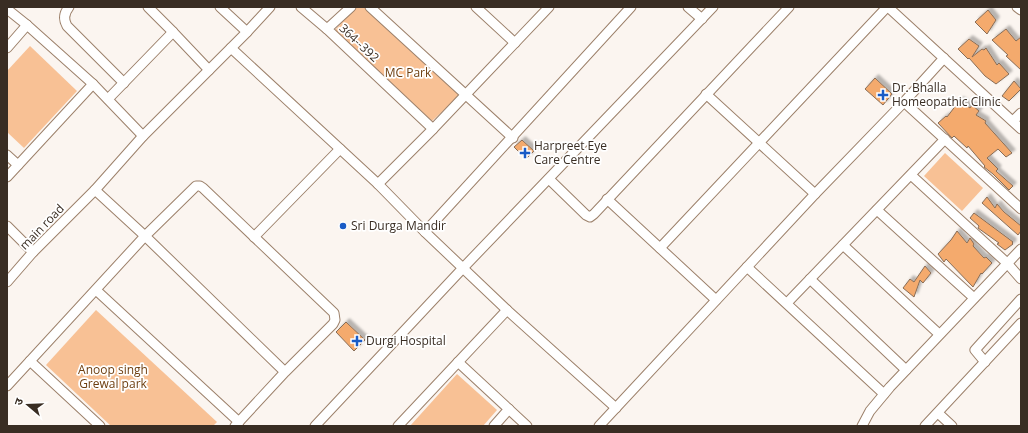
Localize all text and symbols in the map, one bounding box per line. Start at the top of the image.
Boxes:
street label: 364--392 [336,20,383,66]
park label: MC Park [385,64,432,81]
place label: Dr. Bhalla Homeopathic Clinic [892,79,1001,110]
marker: Dr. Bhalla Homeopathic Clinic [877,89,889,101]
place label: Harpreet Eye Care Centre [534,137,607,168]
marker: Harpreet Eye Care Centre [519,147,531,159]
street label: main road [16,200,68,253]
place label: Sri Durga Mandir [351,217,446,234]
marker: Sri Durga Mandir [338,221,348,231]
place label: Durgi Hospital [366,332,446,349]
marker: Durgi Hospital [351,335,363,347]
park label: Anoop singh Grewal park [78,361,148,392]
north arrow [8,385,48,425]
text: उ [10,396,26,407]

